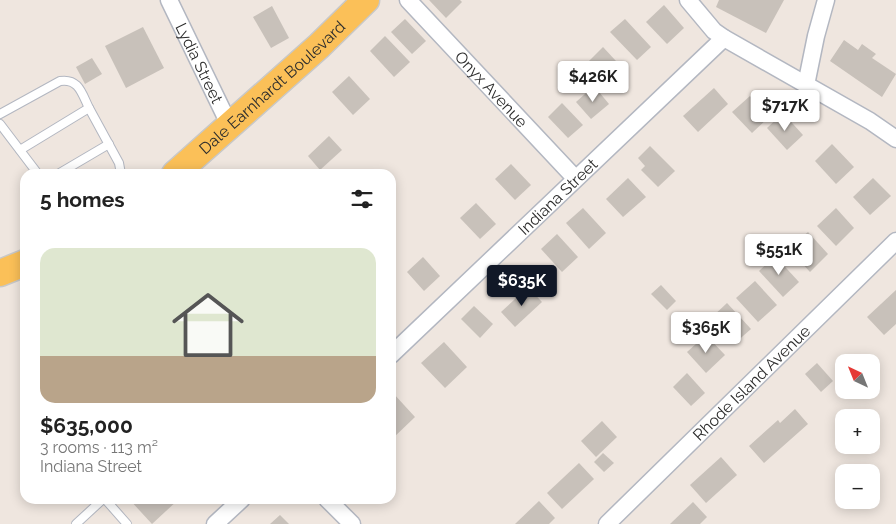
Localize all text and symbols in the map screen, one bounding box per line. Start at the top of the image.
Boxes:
street label: Dale Earnhardt Boulevard [195,17,349,158]
street label: Lydia Street [172,20,227,107]
street label: Onyx Avenue [451,47,531,131]
pin: $426K [558,61,628,103]
text: $426K [569,67,617,86]
pin: $717K [750,90,820,132]
text: $717K [762,96,808,115]
street label: Indiana Street [514,154,602,239]
icon: filters [348,185,376,213]
text: 5 homes [40,187,125,212]
pin: $551K [744,234,814,276]
text: $551K [756,240,802,259]
pin: $635K [487,264,557,307]
text: $635K [498,271,546,290]
icon: home [163,280,253,370]
pin: $365K [671,312,741,354]
text: $365K [682,318,730,337]
street label: Rhode Island Avenue [689,321,814,445]
north arrow [835,354,880,399]
map controls [835,354,880,509]
button: + [835,409,880,454]
text: $635,000 [40,413,133,438]
text: 3 rooms · 113 m² [40,438,158,457]
text: Indiana Street [40,457,142,476]
button: − [835,464,880,509]

